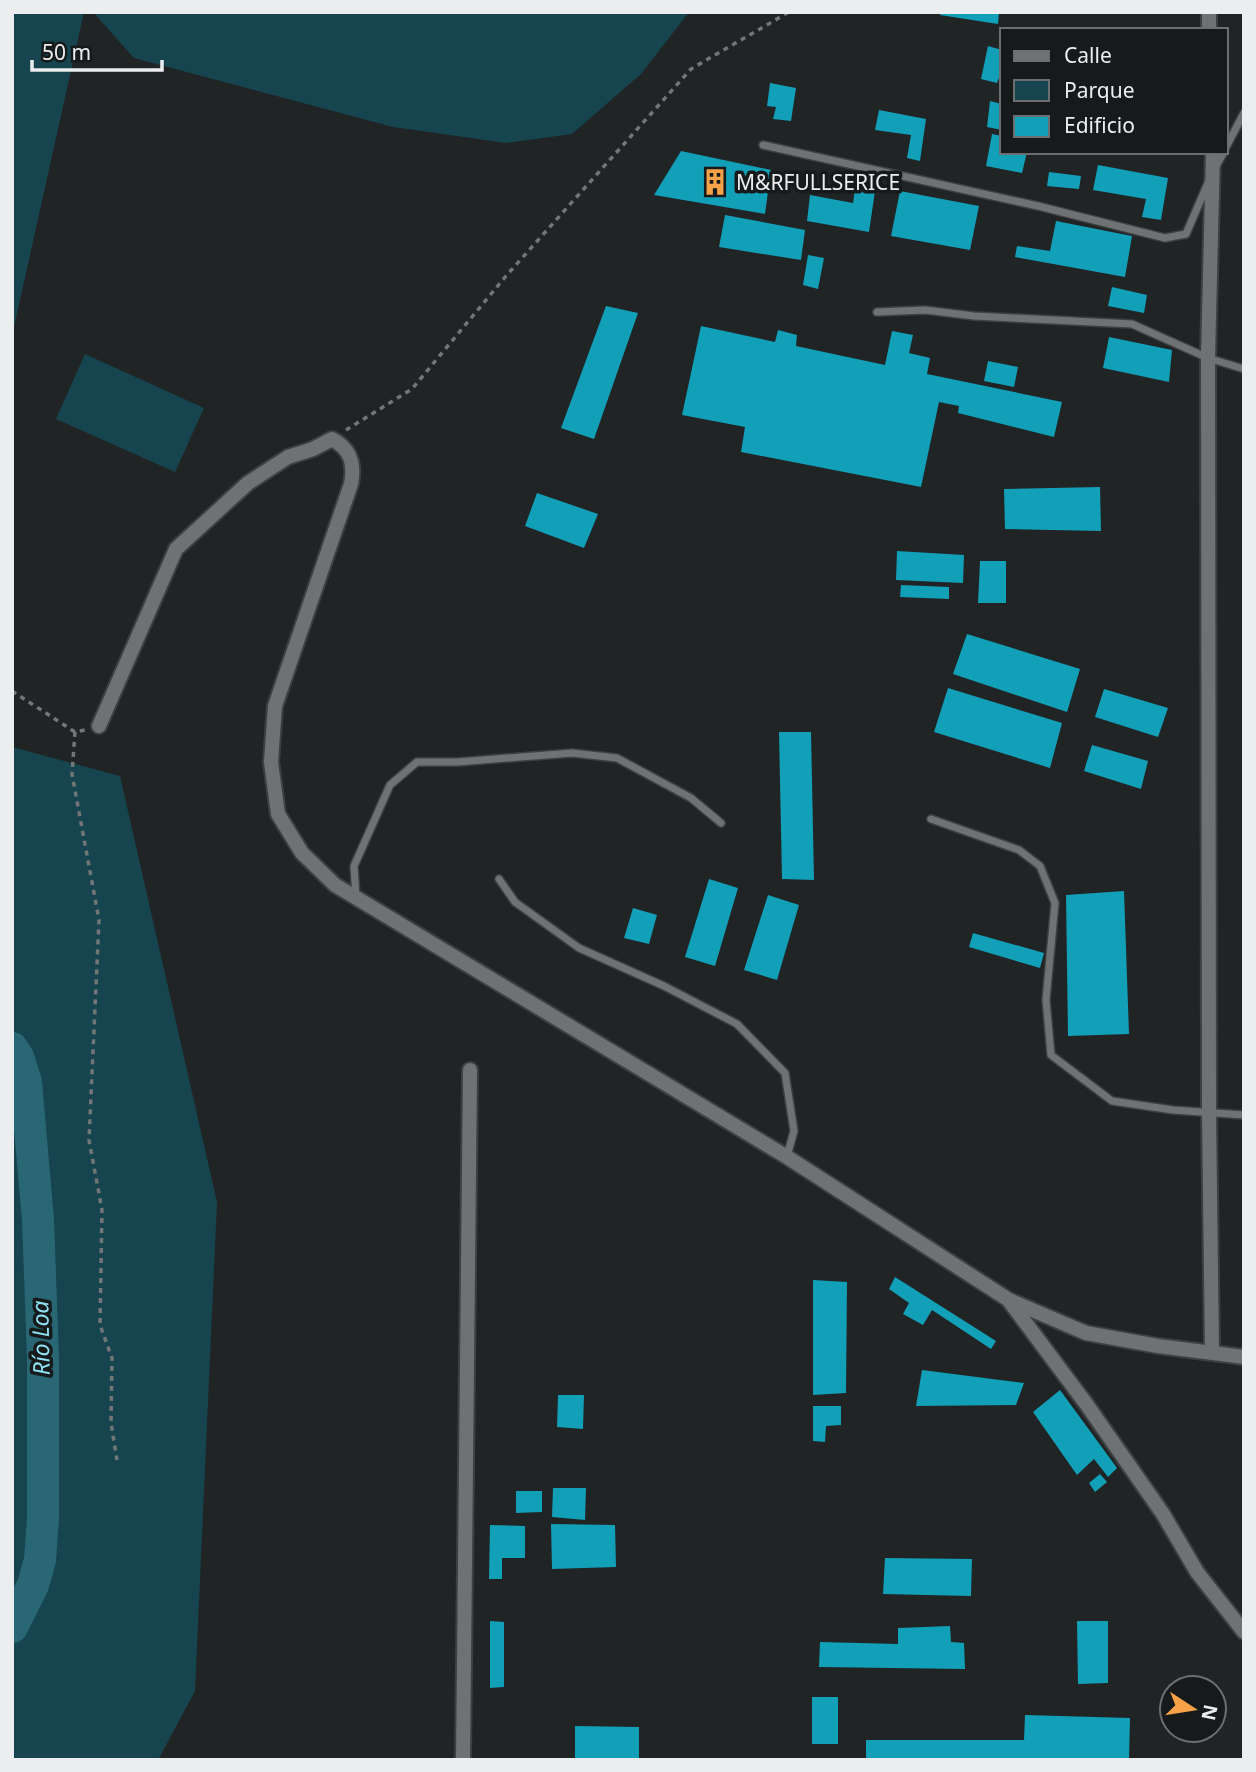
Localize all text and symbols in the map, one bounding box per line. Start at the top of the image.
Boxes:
scale bar [32,28,161,72]
legend [1000,28,1228,154]
text: 50 m [42,38,91,66]
text: Calle [1064,41,1112,69]
text: Parque [1064,76,1134,104]
text: Edificio [1064,111,1135,139]
building icon: M&RFULLSERICE [700,167,730,197]
place label: M&RFULLSERICE [736,168,900,196]
water label: Río Loa [23,1300,57,1376]
north arrow [1158,1674,1228,1744]
text: N [1195,1702,1224,1723]

